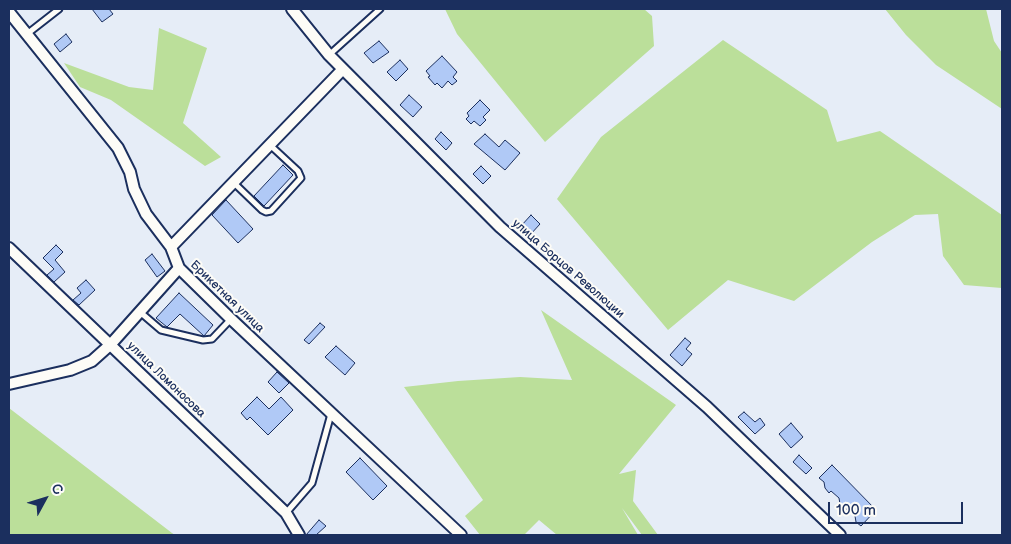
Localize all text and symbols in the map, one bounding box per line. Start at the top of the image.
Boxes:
street label: улица Борцов Революции [509,216,627,322]
street label: Брикетная улица [187,258,267,336]
street label: улица Ломоносова [124,339,208,421]
north arrow [20,474,70,524]
text: С [47,480,67,498]
scale bar [831,492,966,524]
text: 100 m [836,501,876,520]

